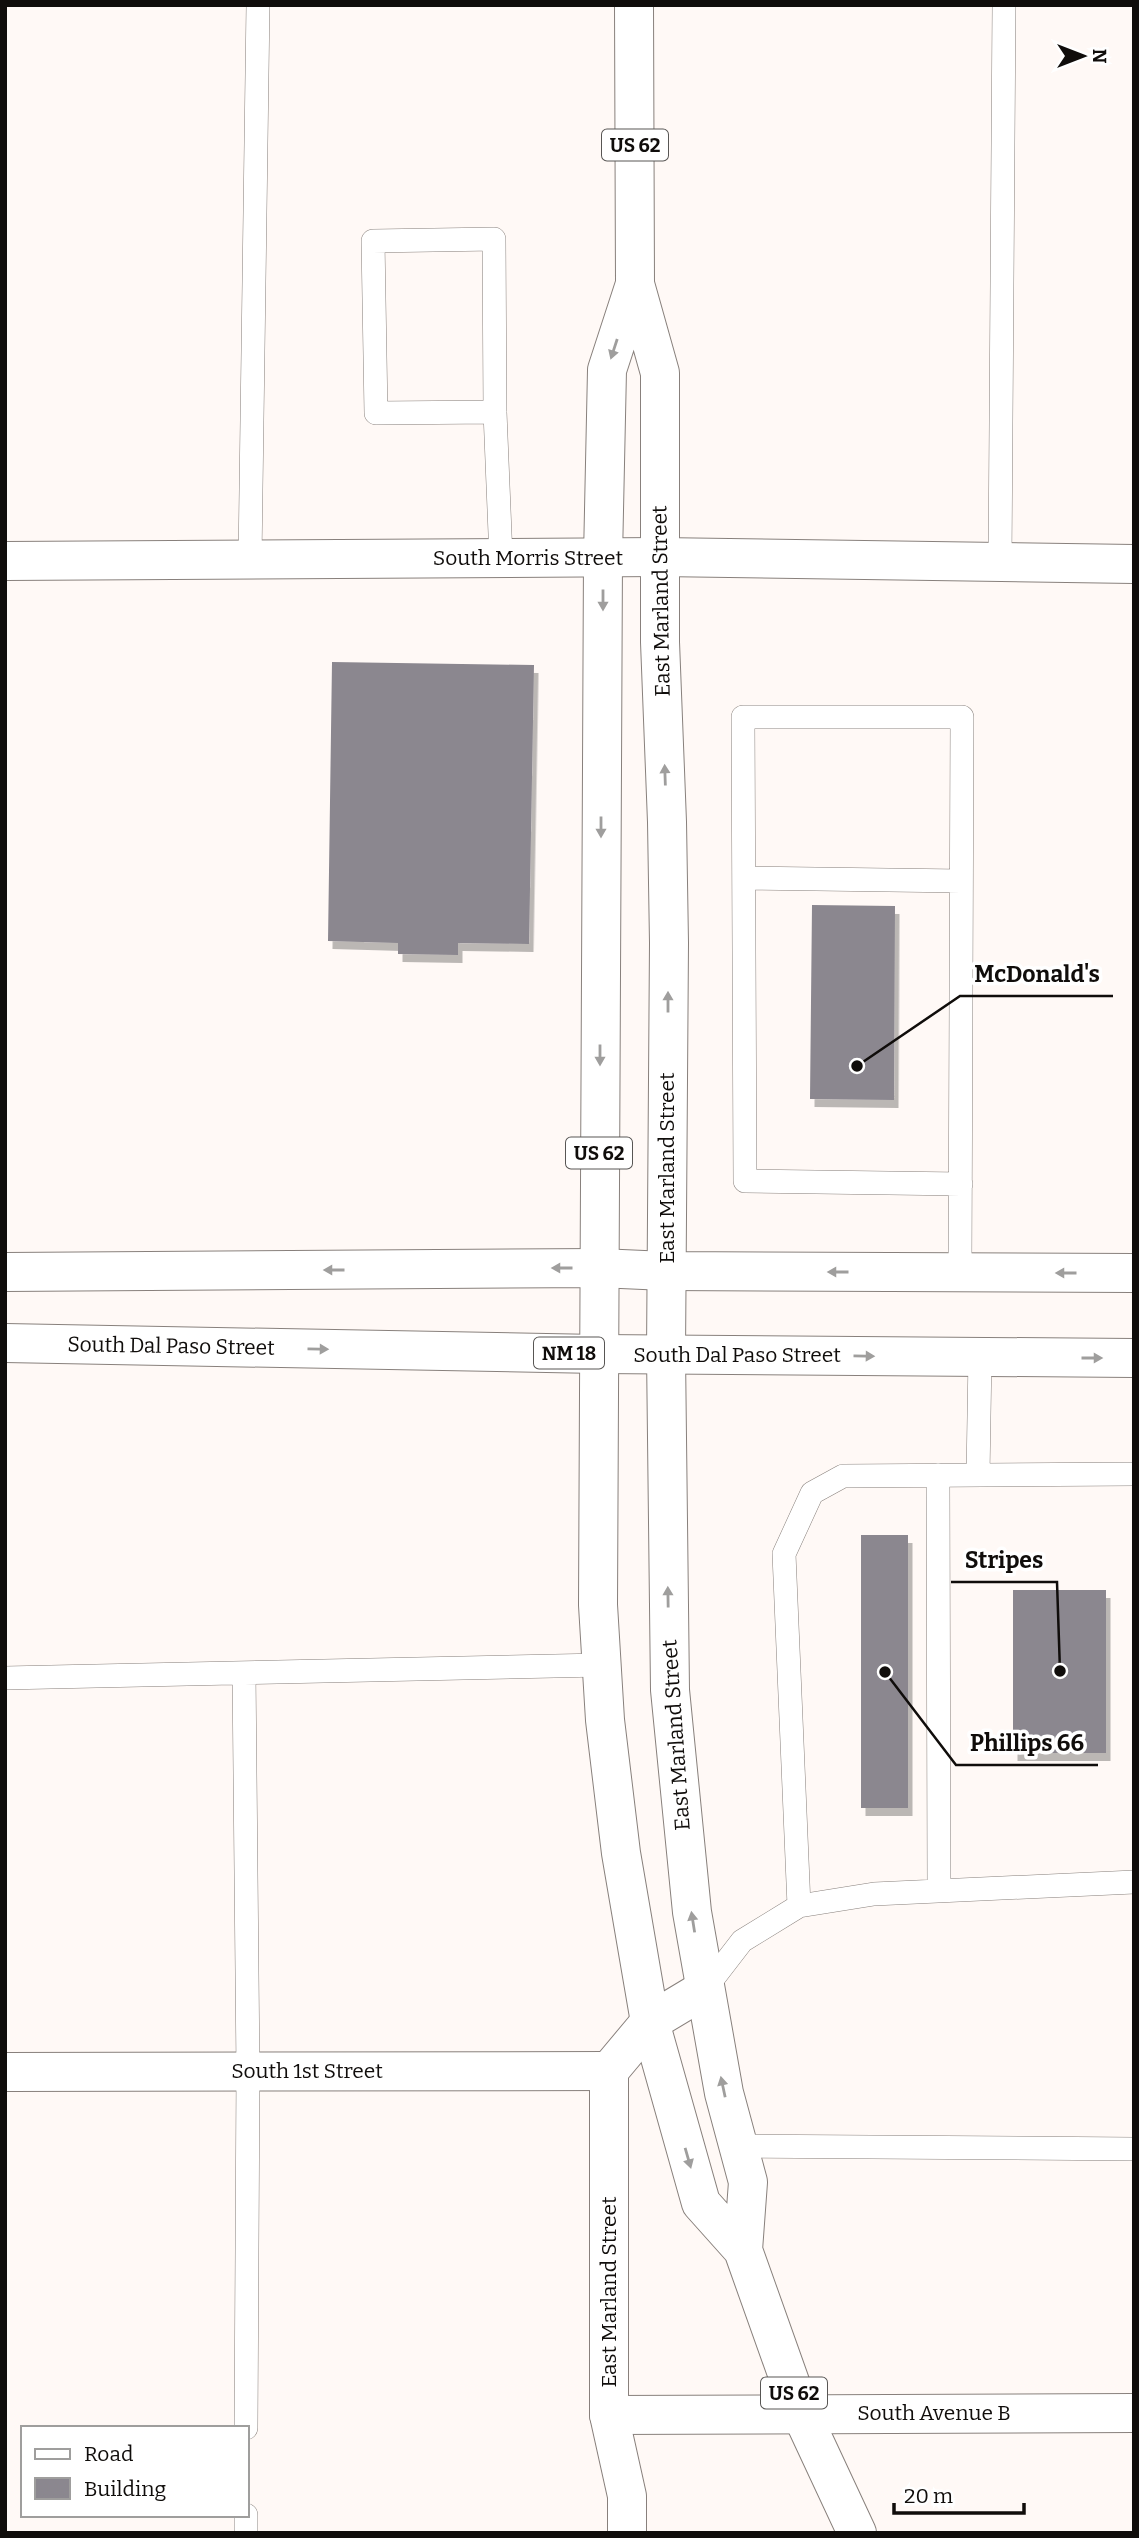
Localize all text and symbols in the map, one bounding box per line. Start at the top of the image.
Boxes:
north arrow [1048,21,1118,91]
text: N [1088,49,1111,64]
road number: US 62 [602,130,668,160]
one-way arrow [608,339,619,360]
street label: East Marland Street [646,505,676,697]
street label: South Morris Street [433,545,624,571]
one-way arrow [597,589,609,611]
one-way arrow [660,764,671,786]
one-way arrow [595,817,607,839]
callout: McDonald's [960,952,1113,996]
text: McDonald's [974,960,1100,988]
one-way arrow [662,991,674,1013]
one-way arrow [594,1044,606,1066]
street label: East Marland Street [654,1072,680,1264]
road number: US 62 [566,1138,632,1168]
one-way arrow [550,1262,572,1274]
one-way arrow [323,1264,345,1276]
one-way arrow [827,1266,849,1278]
one-way arrow [1054,1267,1076,1279]
street label: South Dal Paso Street [67,1331,275,1361]
road number: NM 18 [534,1338,604,1368]
street label: South Dal Paso Street [633,1342,841,1368]
one-way arrow [308,1343,330,1354]
one-way arrow [854,1350,876,1362]
one-way arrow [1081,1352,1103,1364]
callout: Stripes [951,1538,1057,1582]
text: Stripes [965,1546,1043,1574]
one-way arrow [662,1586,674,1608]
street label: East Marland Street [656,1638,696,1831]
callout: Phillips 66 [956,1721,1098,1765]
text: Phillips 66 [970,1729,1084,1757]
one-way arrow [687,1910,698,1932]
street label: South 1st Street [231,2058,383,2084]
one-way arrow [718,2076,729,2098]
one-way arrow [684,2148,694,2169]
street label: East Marland Street [596,2196,622,2388]
road number: US 62 [761,2378,827,2408]
street label: South Avenue B [857,2400,1011,2426]
legend [21,2426,248,2517]
text: Road [84,2441,133,2467]
scale bar [894,2472,1024,2516]
text: Building [84,2476,167,2502]
text: 20 m [904,2483,953,2509]

